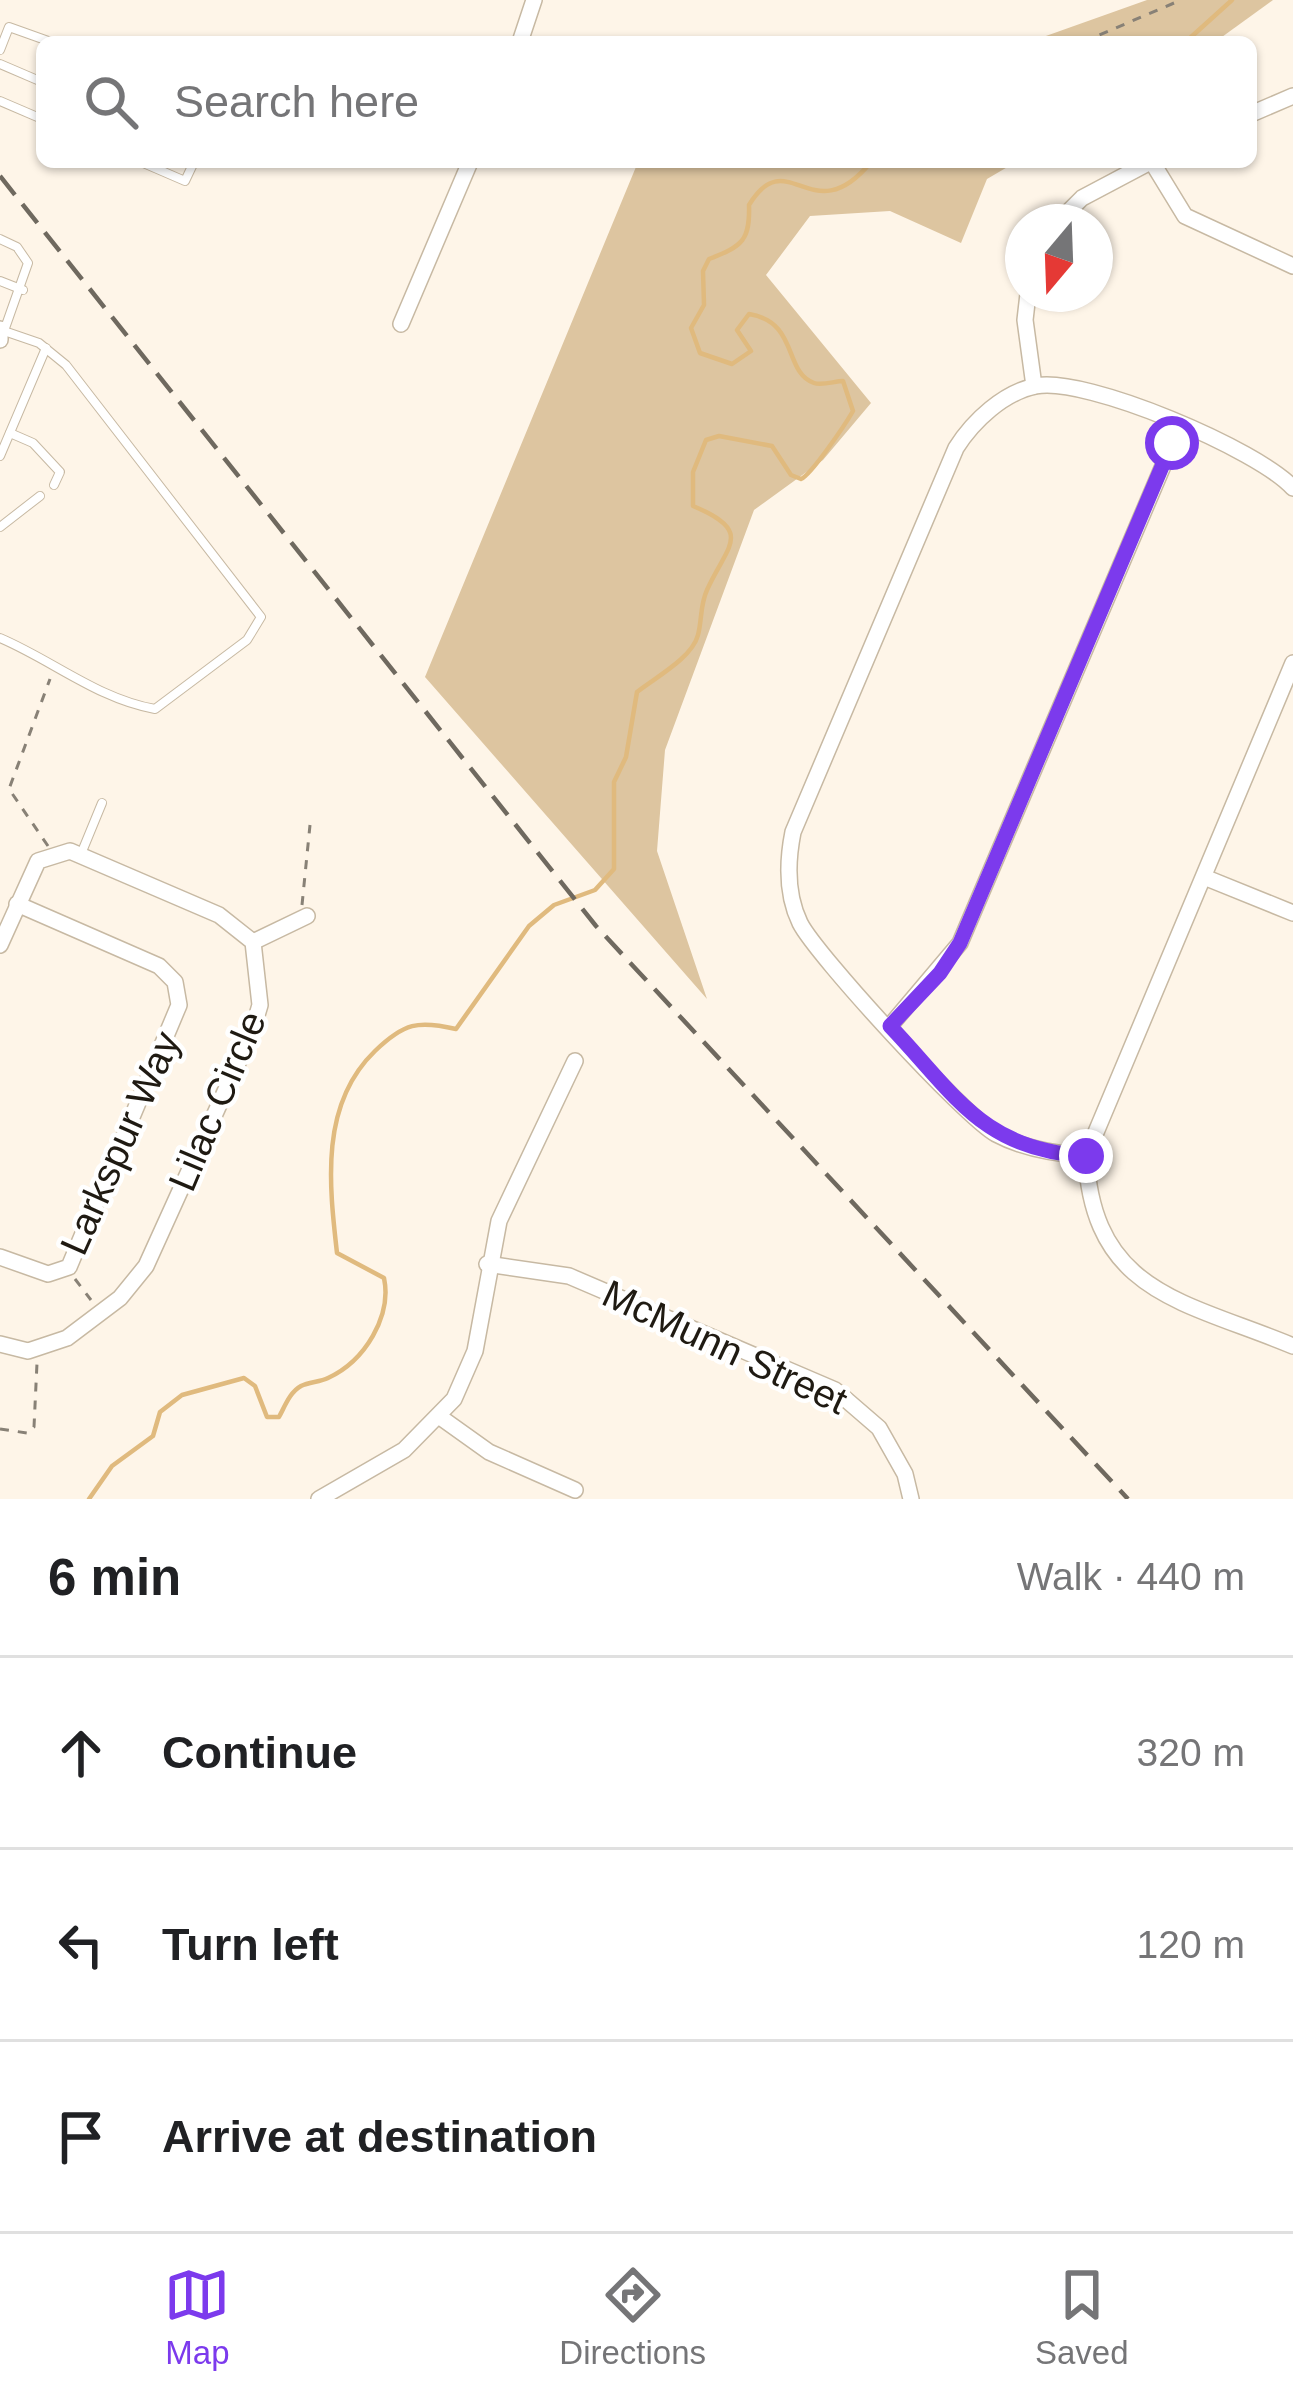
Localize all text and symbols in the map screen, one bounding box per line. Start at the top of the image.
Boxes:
search box [36,36,1257,168]
icon: search [78,69,144,135]
text: Search here [174,76,419,127]
north arrow [1005,204,1113,312]
route start [1145,416,1199,470]
street label: Lilac Circle [160,1005,274,1197]
street label: Larkspur Way [52,1025,188,1261]
route end [1059,1129,1113,1183]
street label: McMunn Street [596,1272,854,1422]
text: 6 min [48,1549,181,1606]
text: Walk · 440 m [1017,1555,1245,1598]
icon: ahead [48,1720,114,1786]
text: Continue [162,1727,357,1778]
text: 320 m [1137,1731,1245,1774]
icon: left [48,1912,114,1978]
text: Turn left [162,1919,339,1970]
text: 120 m [1137,1923,1245,1966]
icon: arrive [48,2104,114,2170]
text: Arrive at destination [162,2111,597,2162]
tab: Map [164,2262,230,2372]
tab: Directions [559,2262,706,2372]
tab: Saved [1035,2262,1129,2372]

